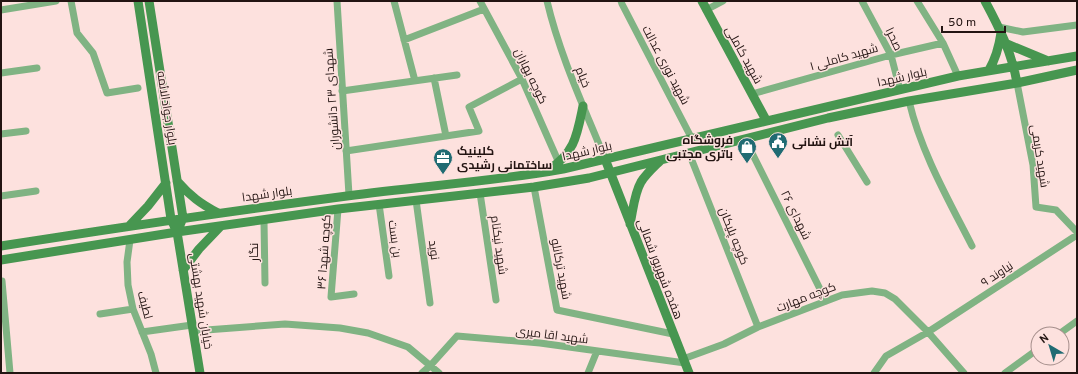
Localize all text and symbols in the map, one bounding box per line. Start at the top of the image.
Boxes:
scale bar [942,8,1005,34]
text: 50 m [948,15,976,31]
street label: شهید نوری عدالت [638,23,693,108]
street label: شهید کاملی [721,24,766,87]
street label: صحرا [881,25,906,54]
street label: شهید کاملی ۱ [808,41,880,75]
street label: کوچه بهاران [510,46,550,107]
street label: شهدای ۲۳ دانشوران [321,47,345,150]
street label: بلوار شهدا [876,64,929,91]
street label: خیام [571,65,593,90]
street label: بلوار جوادالائمه [152,70,180,146]
street label: شهید کریمی [1026,123,1052,189]
public building icon: آتش نشانی [767,131,789,159]
place label: فروشگاه باتری مجتبی [666,133,733,163]
place label: آتش نشانی [792,135,853,151]
shop icon: فروشگاه باتری مجتبی [736,136,758,164]
street label: بلوار شهدا [561,138,614,165]
place label: کلینیک ساختمانی رشیدی [457,144,552,174]
office icon: کلینیک ساختمانی رشیدی [432,147,454,175]
street label: بلوار شهدا [241,184,293,206]
street label: شهدای ۲۶ [776,188,814,243]
street label: کوچه پلیکان [714,205,752,268]
street label: کوچه شهدا ۳۶ [314,214,336,290]
street label: شهید نیکنام [486,214,510,276]
street label: هفده شهریور شمالی [633,217,686,322]
street label: بن بست [383,219,405,259]
street label: شهید ترکانلو [546,237,574,301]
street label: نوید [424,239,442,261]
street label: نگار [247,243,263,262]
street label: خیابان شهید بهشتی [184,252,216,351]
street label: نیاوند ۹ [978,258,1017,291]
street label: کوچه مهارت [774,279,838,317]
street label: لطیف [133,289,155,321]
street label: شهید اقا میری [515,324,589,348]
north arrow [1030,326,1070,366]
text: N [1037,331,1052,347]

